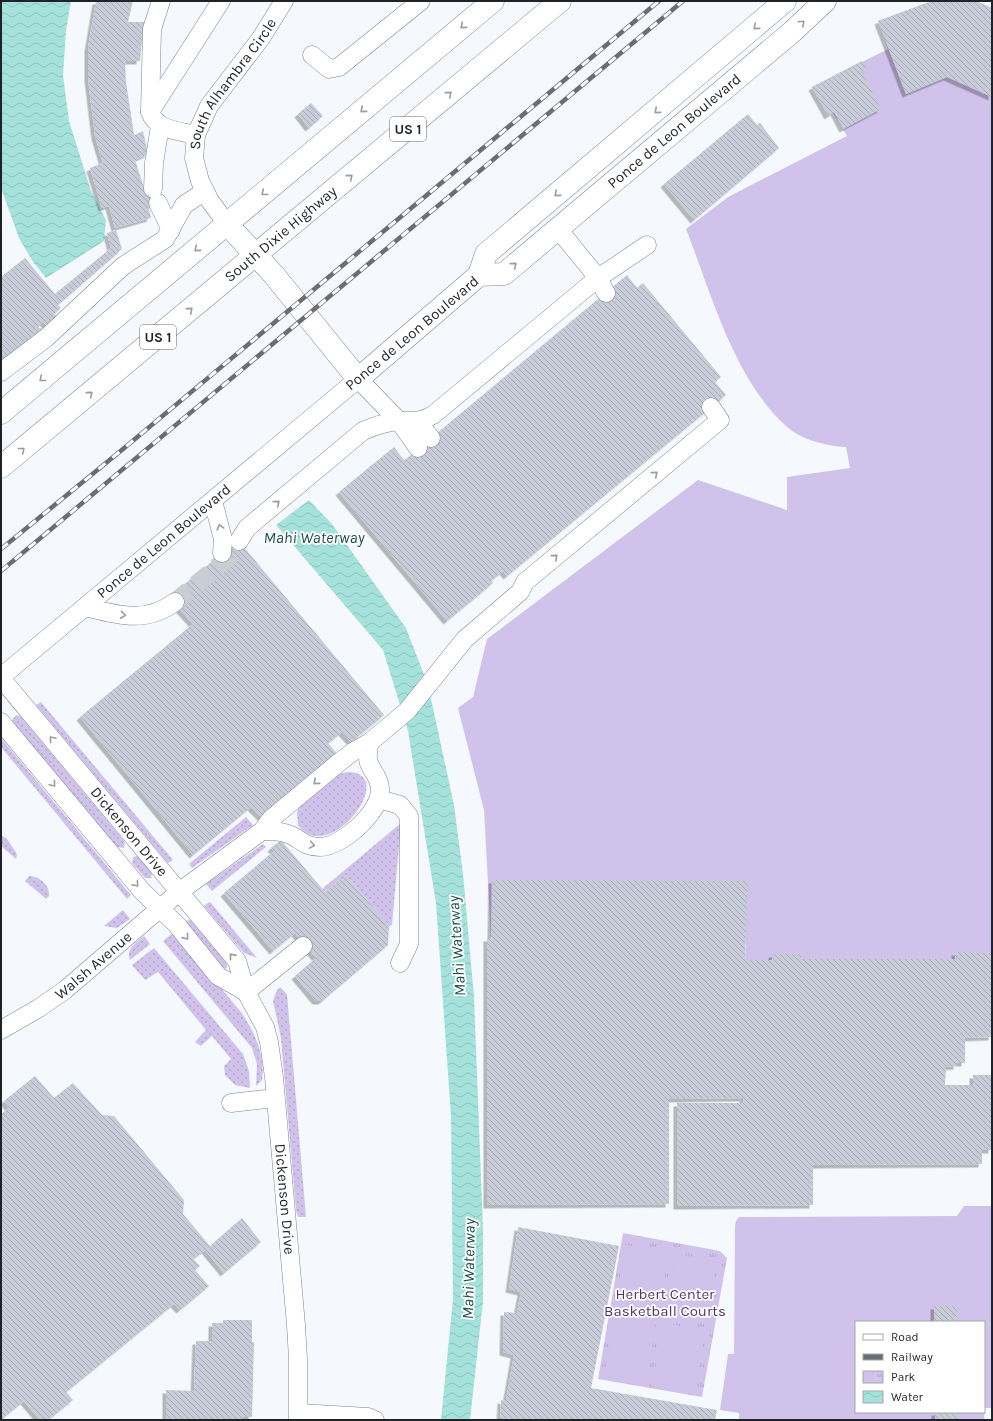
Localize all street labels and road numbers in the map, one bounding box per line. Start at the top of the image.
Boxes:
street label: South Alhambra Circle [186,15,280,150]
street label: Ponce de Leon Boulevard [604,70,745,192]
road number: US 1 [390,117,426,141]
street label: South Dixie Highway [221,182,340,286]
street label: Ponce de Leon Boulevard [342,272,482,394]
road number: US 1 [140,325,176,349]
street label: Ponce de Leon Boulevard [93,480,234,602]
street label: Dickenson Drive [87,783,172,880]
street label: Walsh Avenue [51,928,135,1003]
street label: Dickenson Drive [271,1143,299,1255]

